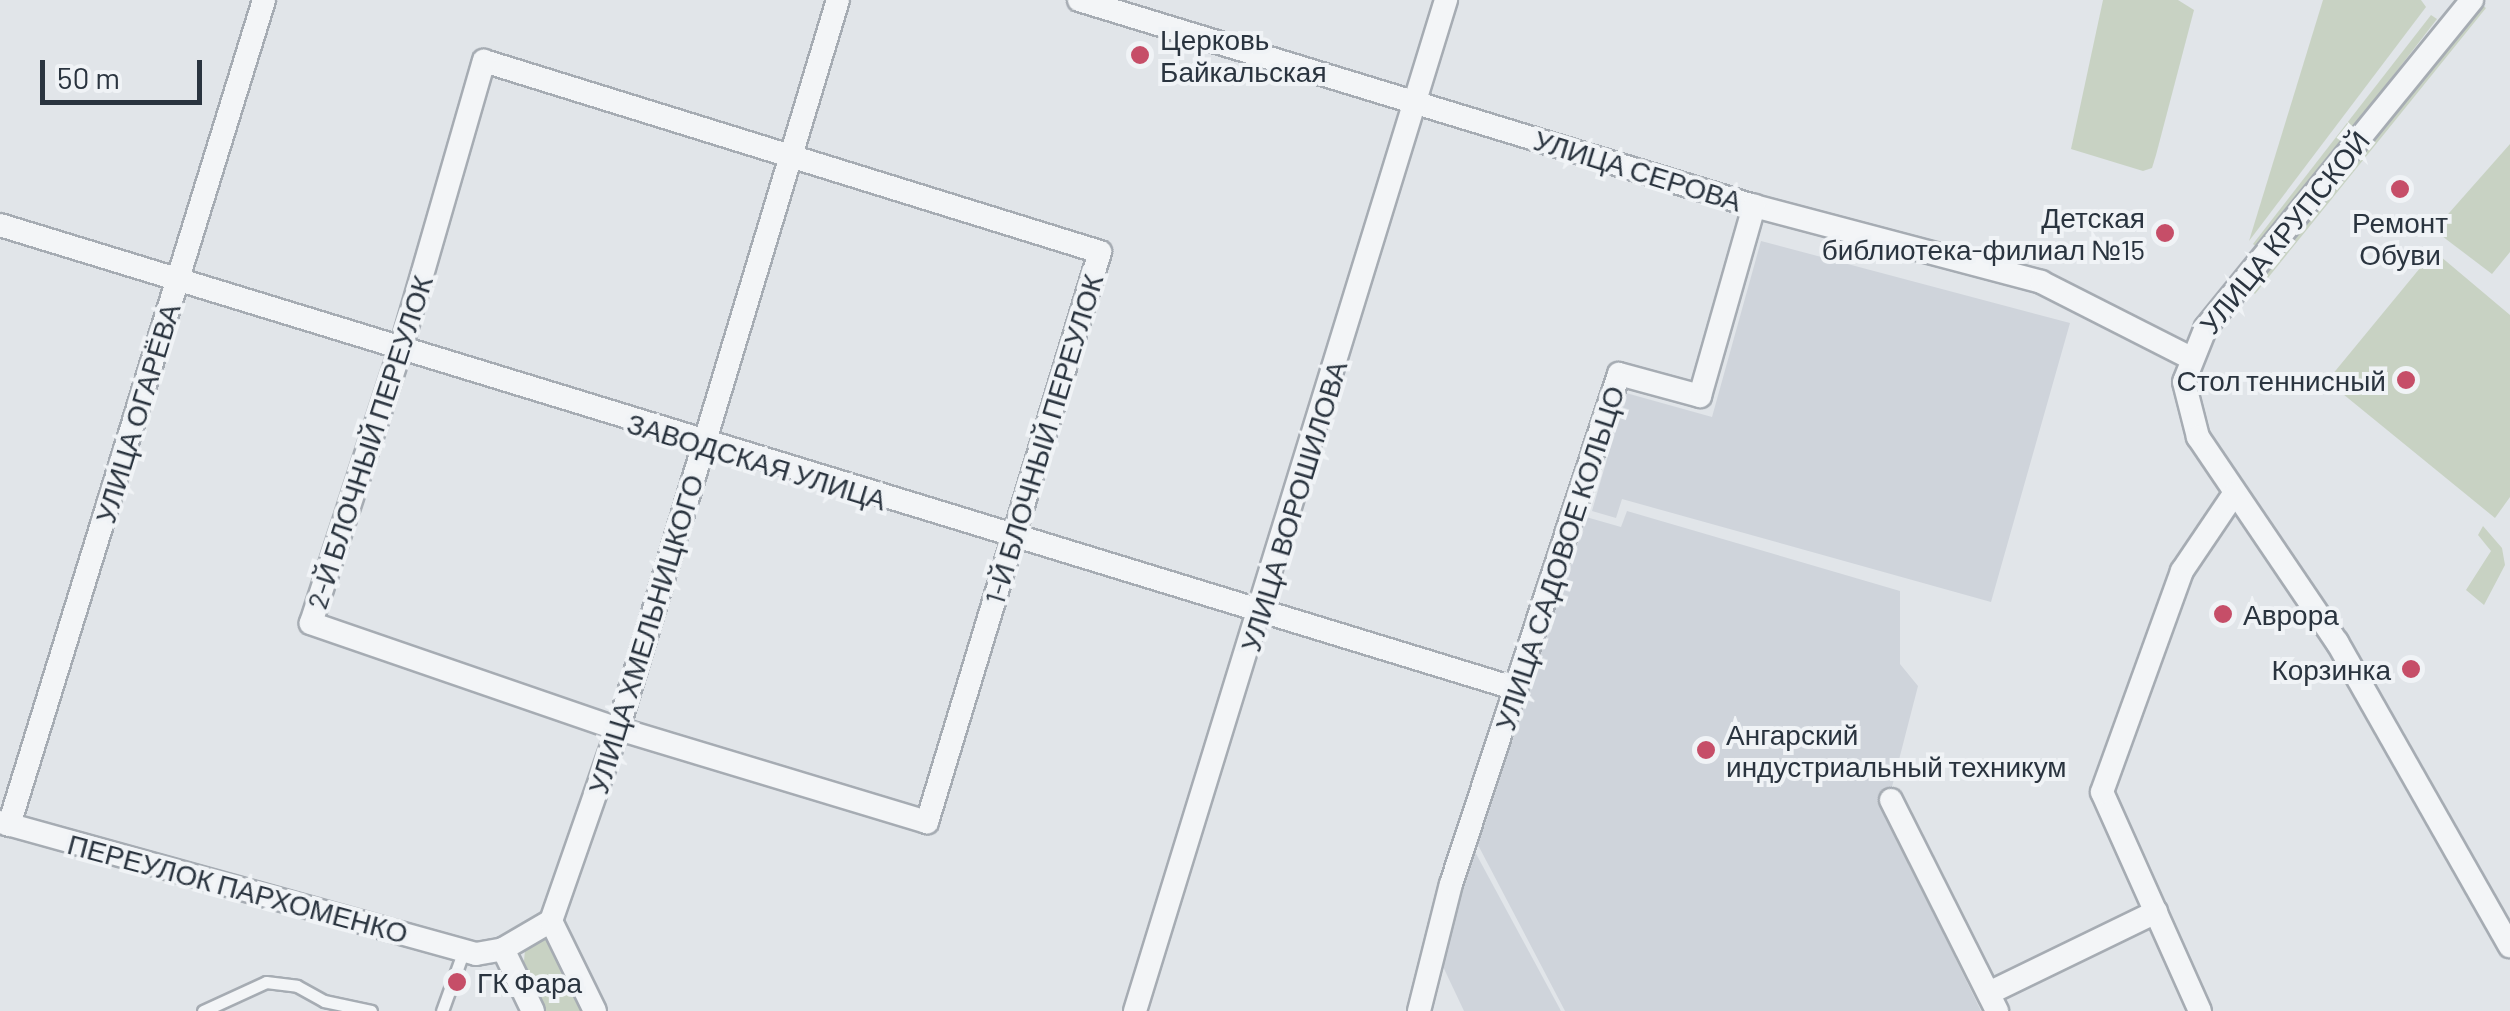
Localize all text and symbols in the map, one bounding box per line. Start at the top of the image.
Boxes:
place label: Церковь Байкальская [1160,22,1327,88]
scale bar [45,40,208,102]
marker: Церковь Байкальская [1129,44,1151,66]
text: 50 m [57,59,120,95]
street label: УЛИЦА СЕРОВА [1530,122,1746,218]
street label: УЛИЦА КРУПСКОЙ [2192,124,2376,340]
marker: Ремонт Обуви [2389,178,2411,200]
place label: Детская библиотека-филиал №15 [1822,200,2145,266]
place label: Ремонт Обуви [2352,205,2448,271]
marker: Детская библиотека-филиал №15 [2154,222,2176,244]
street label: 1-Й БЛОЧНЫЙ ПЕРЕУЛОК [977,270,1109,608]
street label: 2-Й БЛОЧНЫЙ ПЕРЕУЛОК [299,271,439,613]
street label: УЛИЦА ОГАРЁВА [88,299,186,527]
street label: УЛИЦА ВОРОШИЛОВА [1233,357,1353,655]
place label: Стол теннисный [2176,363,2386,397]
marker: Стол теннисный [2395,369,2417,391]
street label: УЛИЦА САДОВОЕ КОЛЬЦО [1487,382,1631,734]
street label: ЗАВОДСКАЯ УЛИЦА [623,406,891,516]
street label: УЛИЦА ХМЕЛЬНИЦКОГО [580,470,710,798]
place label: Аврора [2243,597,2339,631]
marker: Аврора [2212,603,2234,625]
place label: Корзинка [2271,652,2391,686]
marker: Корзинка [2400,658,2422,680]
place label: Ангарский индустриальный техникум [1726,717,2067,783]
marker: Ангарский индустриальный техникум [1695,739,1717,761]
street label: ПЕРЕУЛОК ПАРХОМЕНКО [64,826,412,950]
place label: ГК Фара [477,965,582,999]
marker: ГК Фара [446,971,468,993]

